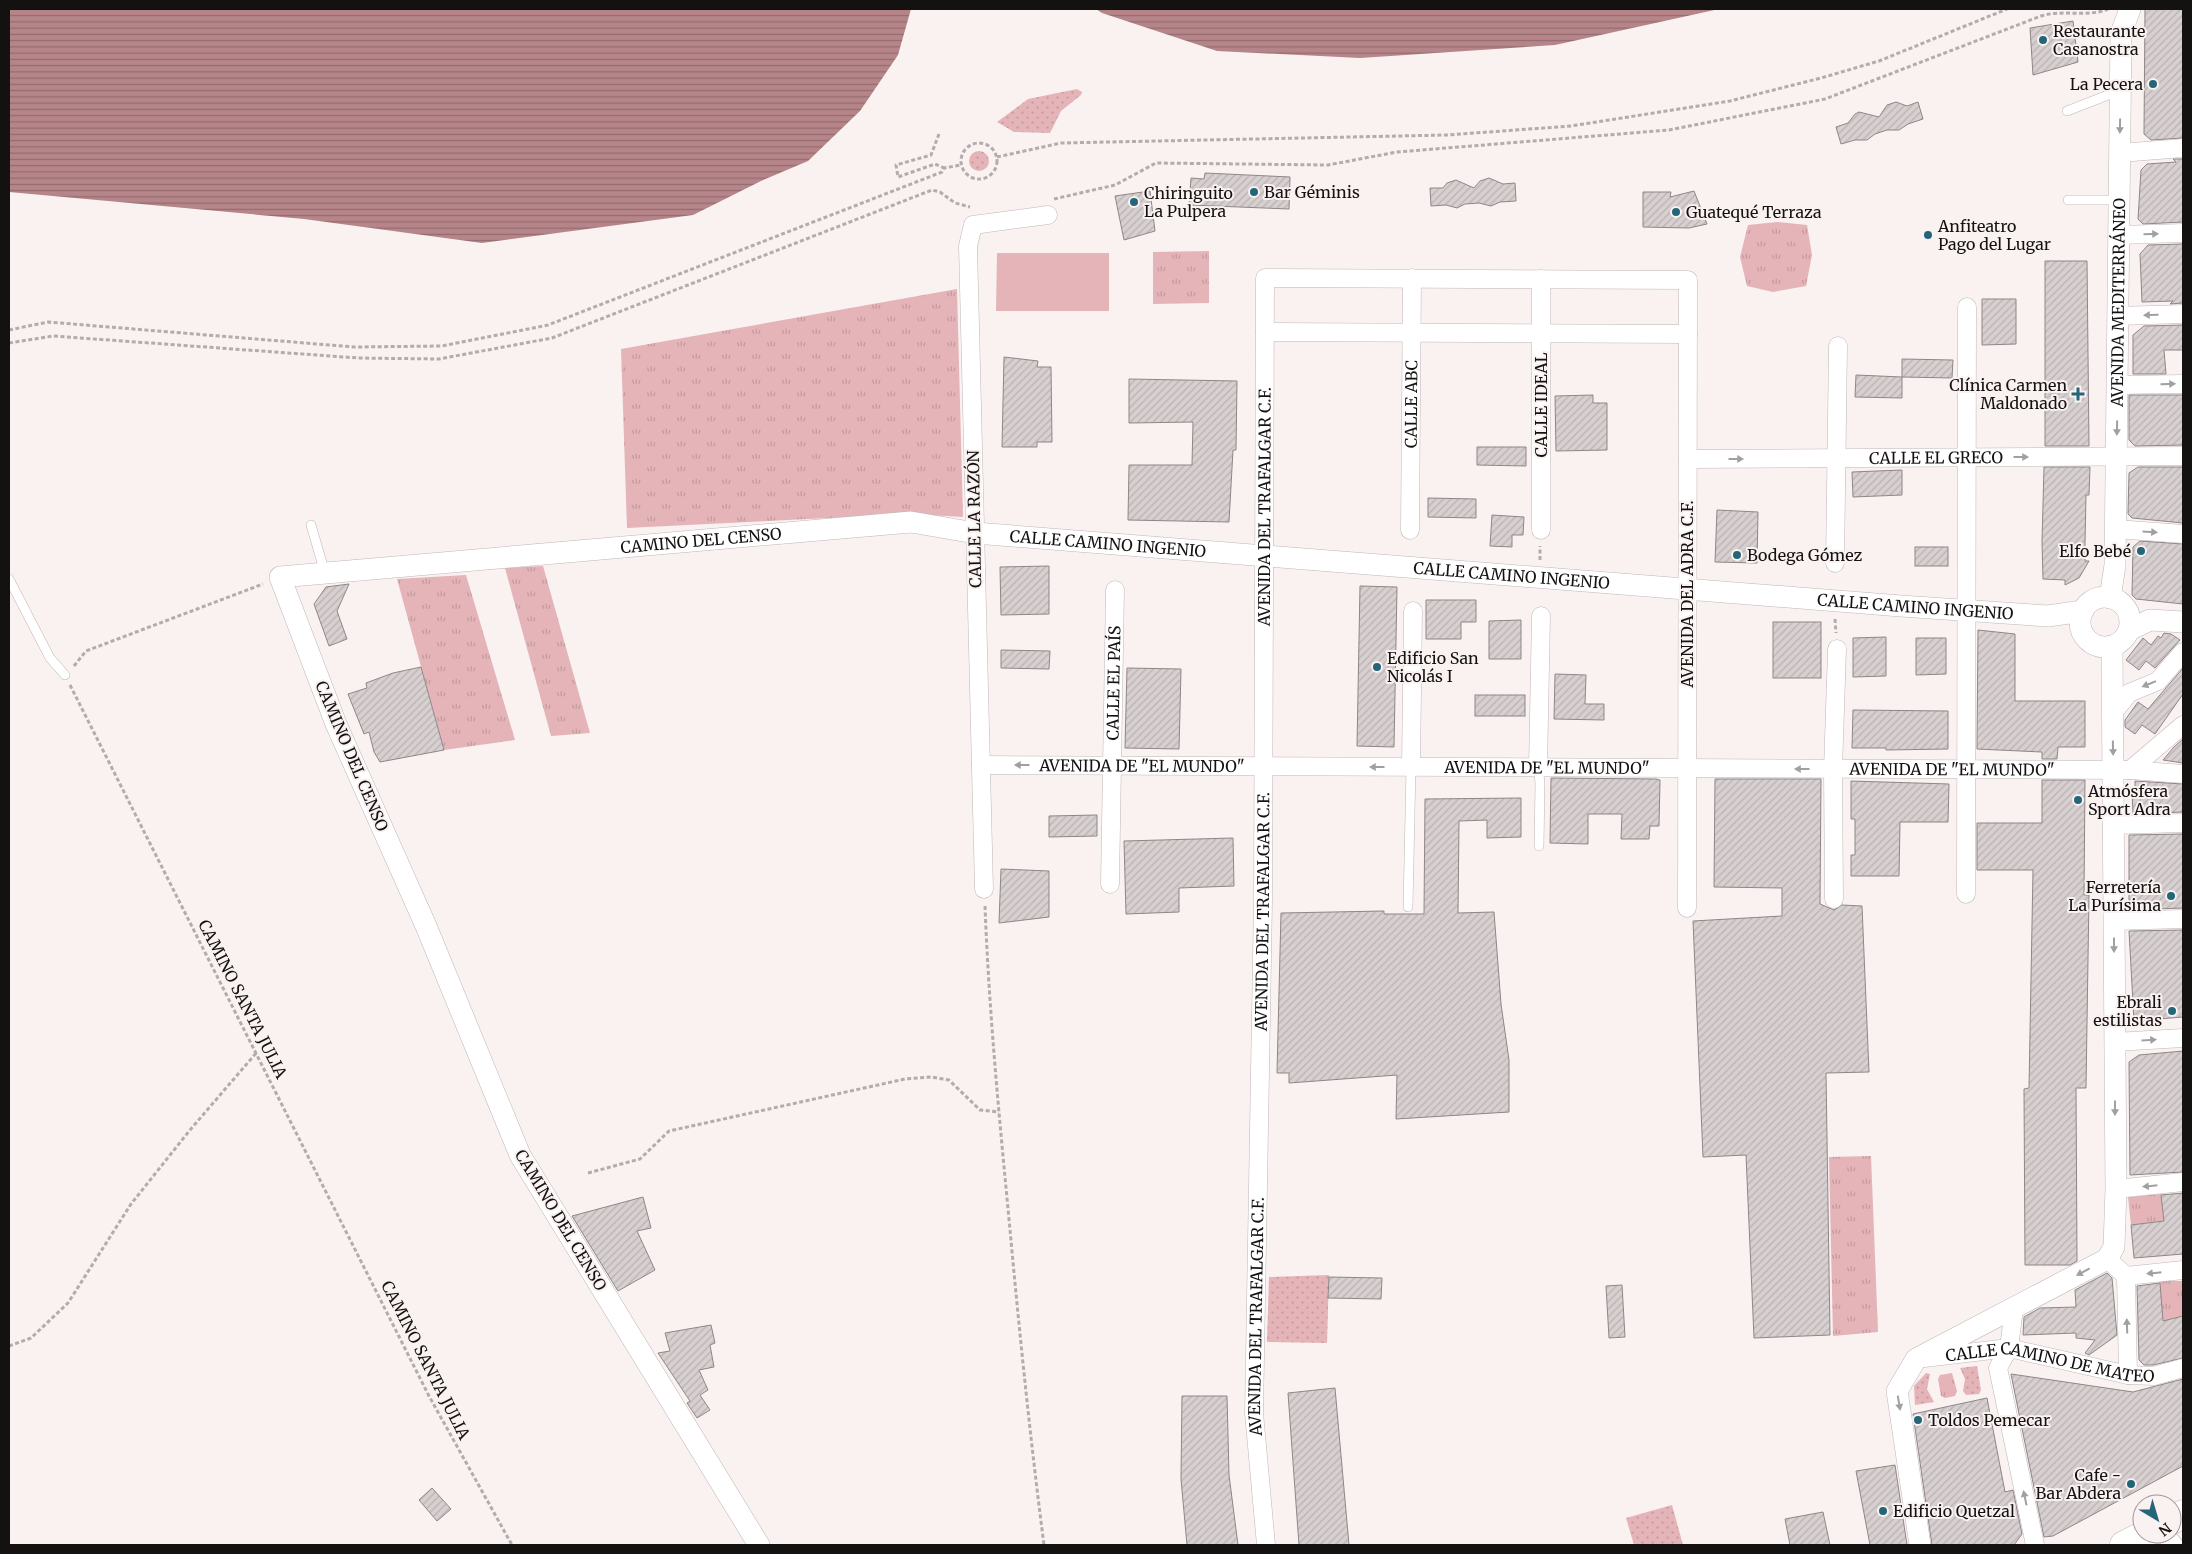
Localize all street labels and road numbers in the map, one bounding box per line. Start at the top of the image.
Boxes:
street label: AVENIDA MEDITERRÁNEO [2107,197,2129,408]
street label: CALLE IDEAL [1531,353,1551,457]
street label: CALLE ABC [1401,360,1421,448]
street label: AVENIDA DEL TRAFALGAR C.F. [1254,387,1275,627]
street label: CALLE EL GRECO [1869,447,2003,468]
street label: CALLE LA RAZÓN [963,449,985,588]
street label: AVENIDA DEL ADRA C.F. [1677,500,1697,689]
street label: CAMINO DEL CENSO [620,523,783,557]
street label: CALLE CAMINO INGENIO [1009,526,1207,561]
street label: CALLE CAMINO INGENIO [1413,558,1611,593]
street label: CALLE CAMINO INGENIO [1816,589,2015,624]
street label: CALLE EL PAÍS [1102,626,1124,741]
street label: CAMINO DEL CENSO [311,678,393,835]
street label: AVENIDA DE "EL MUNDO" [1038,755,1245,776]
street label: AVENIDA DE "EL MUNDO" [1443,757,1650,778]
street label: AVENIDA DE "EL MUNDO" [1848,759,2055,780]
street label: AVENIDA DEL TRAFALGAR C.F. [1251,792,1273,1032]
street label: CAMINO SANTA JULIA [194,916,292,1082]
street label: CAMINO DEL CENSO [511,1146,611,1295]
street label: AVENIDA DEL TRAFALGAR C.F. [1244,1197,1268,1438]
street label: CAMINO SANTA JULIA [377,1277,475,1443]
street label: CALLE CAMINO DE MATEO [1944,1338,2155,1386]

